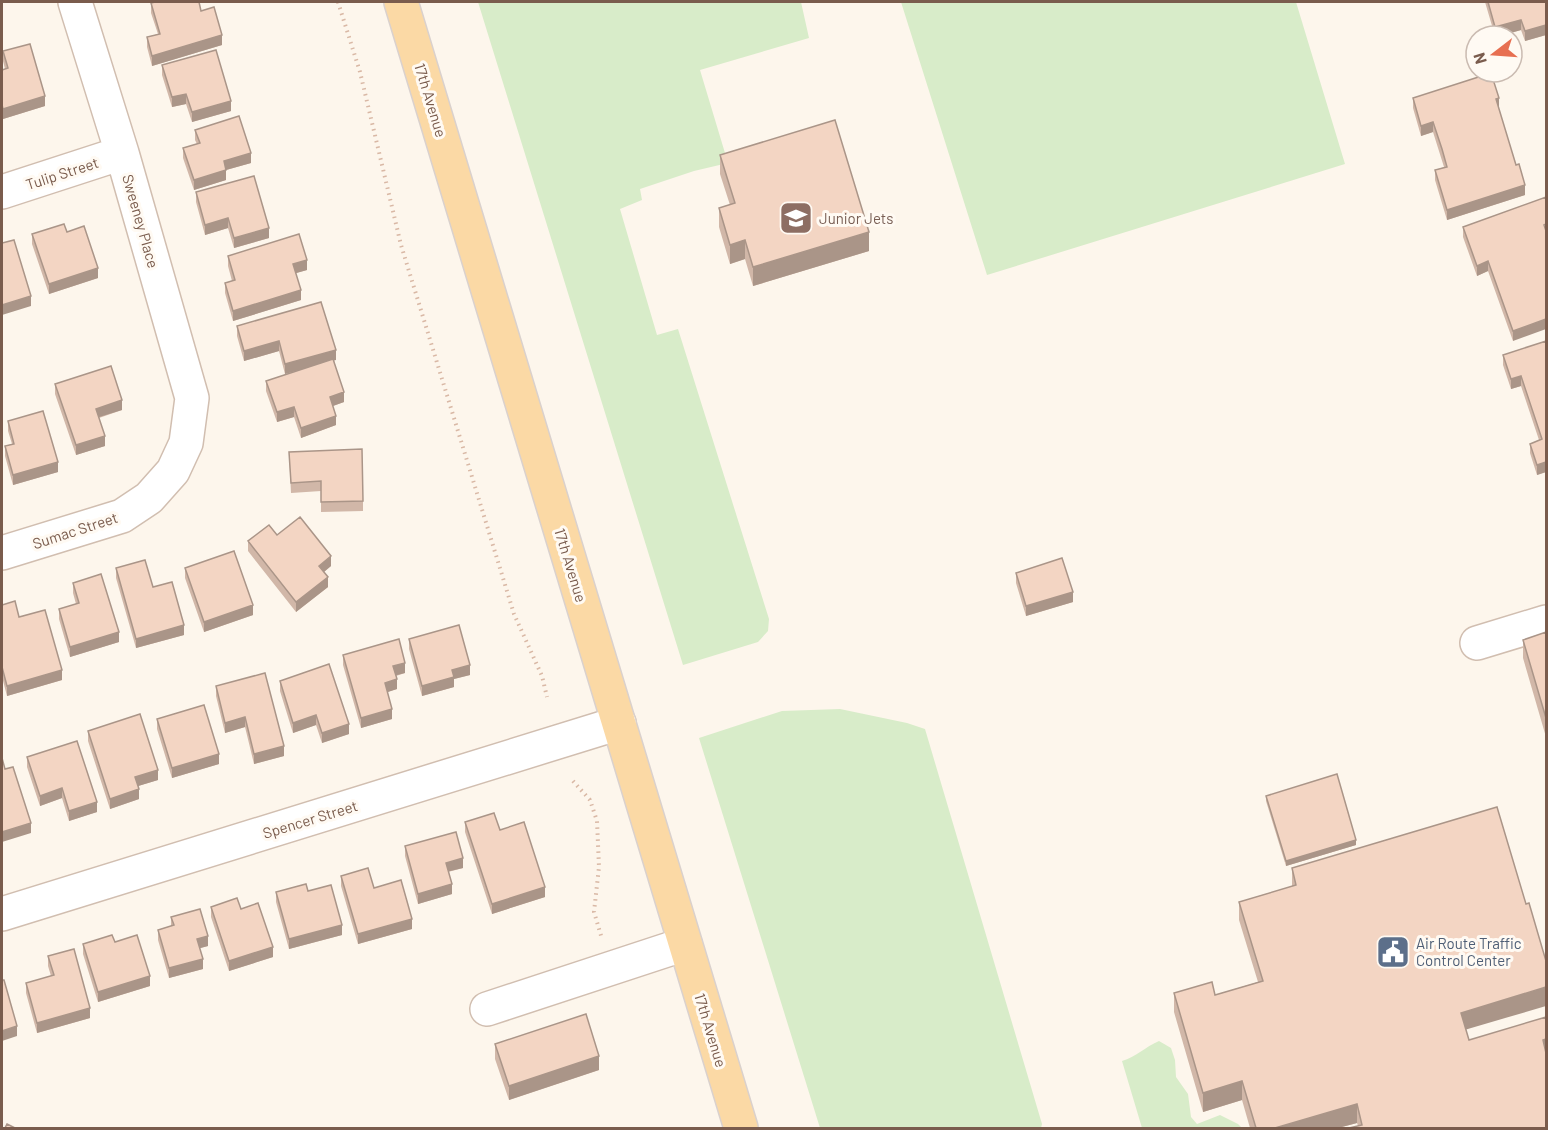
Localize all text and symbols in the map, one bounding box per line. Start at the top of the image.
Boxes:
north arrow [1464,24,1524,84]
text: N [1469,51,1490,66]
street label: 17th Avenue [411,61,451,139]
street label: Tulip Street [23,153,101,193]
street label: Sweeney Place [119,172,163,270]
school or university icon: Junior Jets [778,200,814,236]
place label: Junior Jets [819,209,893,227]
street label: Sumac Street [30,508,120,552]
street label: 17th Avenue [551,526,591,604]
street label: Spencer Street [260,796,360,842]
public building icon: Air Route Traffic Control Center [1375,934,1411,970]
place label: Air Route Traffic Control Center [1416,934,1522,969]
street label: 17th Avenue [691,991,731,1069]

